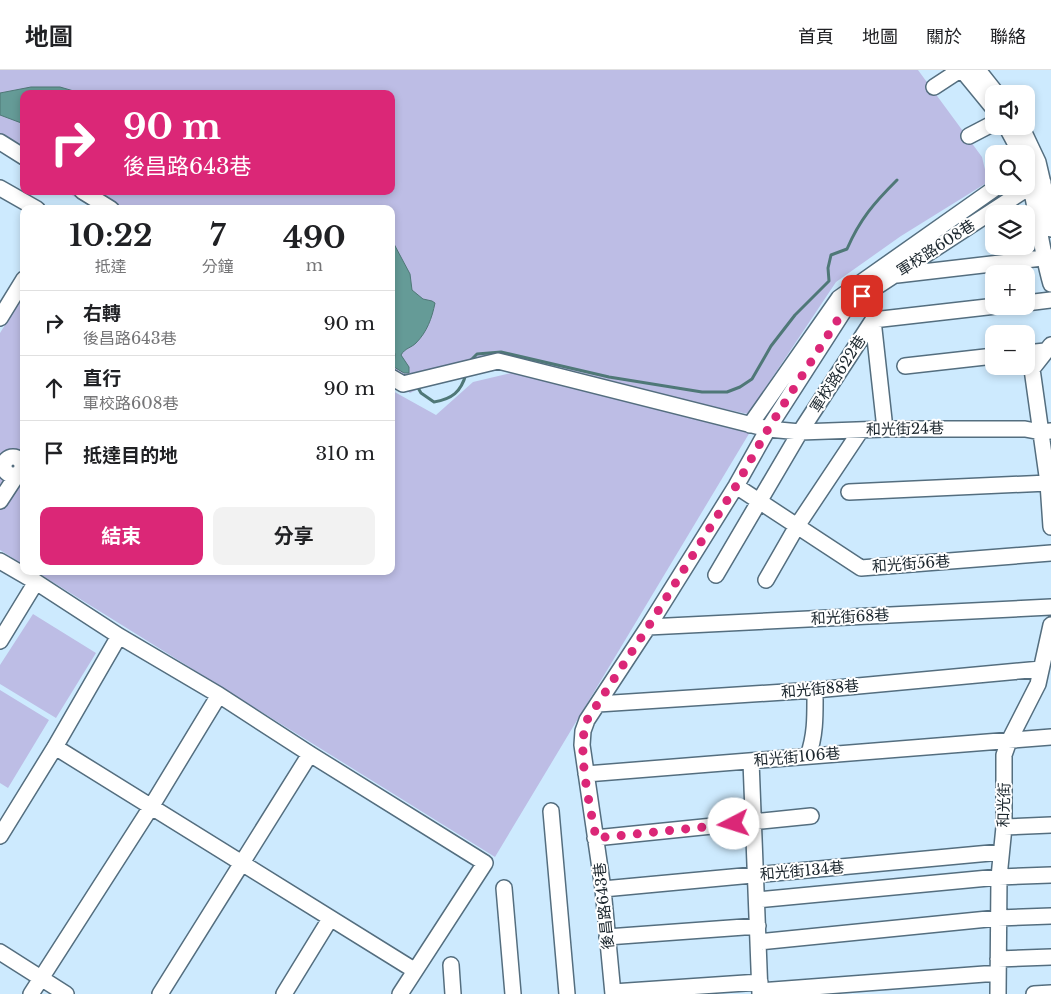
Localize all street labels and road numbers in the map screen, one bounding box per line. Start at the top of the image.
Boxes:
street label: 軍校路608巷 [893,215,978,280]
street label: 軍校路622巷 [806,332,870,416]
street label: 和光街24巷 [866,418,944,439]
street label: 和光街56巷 [871,551,951,576]
street label: 和光街68巷 [810,605,890,628]
street label: 和光街88巷 [780,676,860,701]
street label: 和光街106巷 [753,743,841,770]
street label: 和光街 [994,782,1013,828]
street label: 和光街134巷 [759,857,845,884]
street label: 後昌路643巷 [589,861,618,951]

